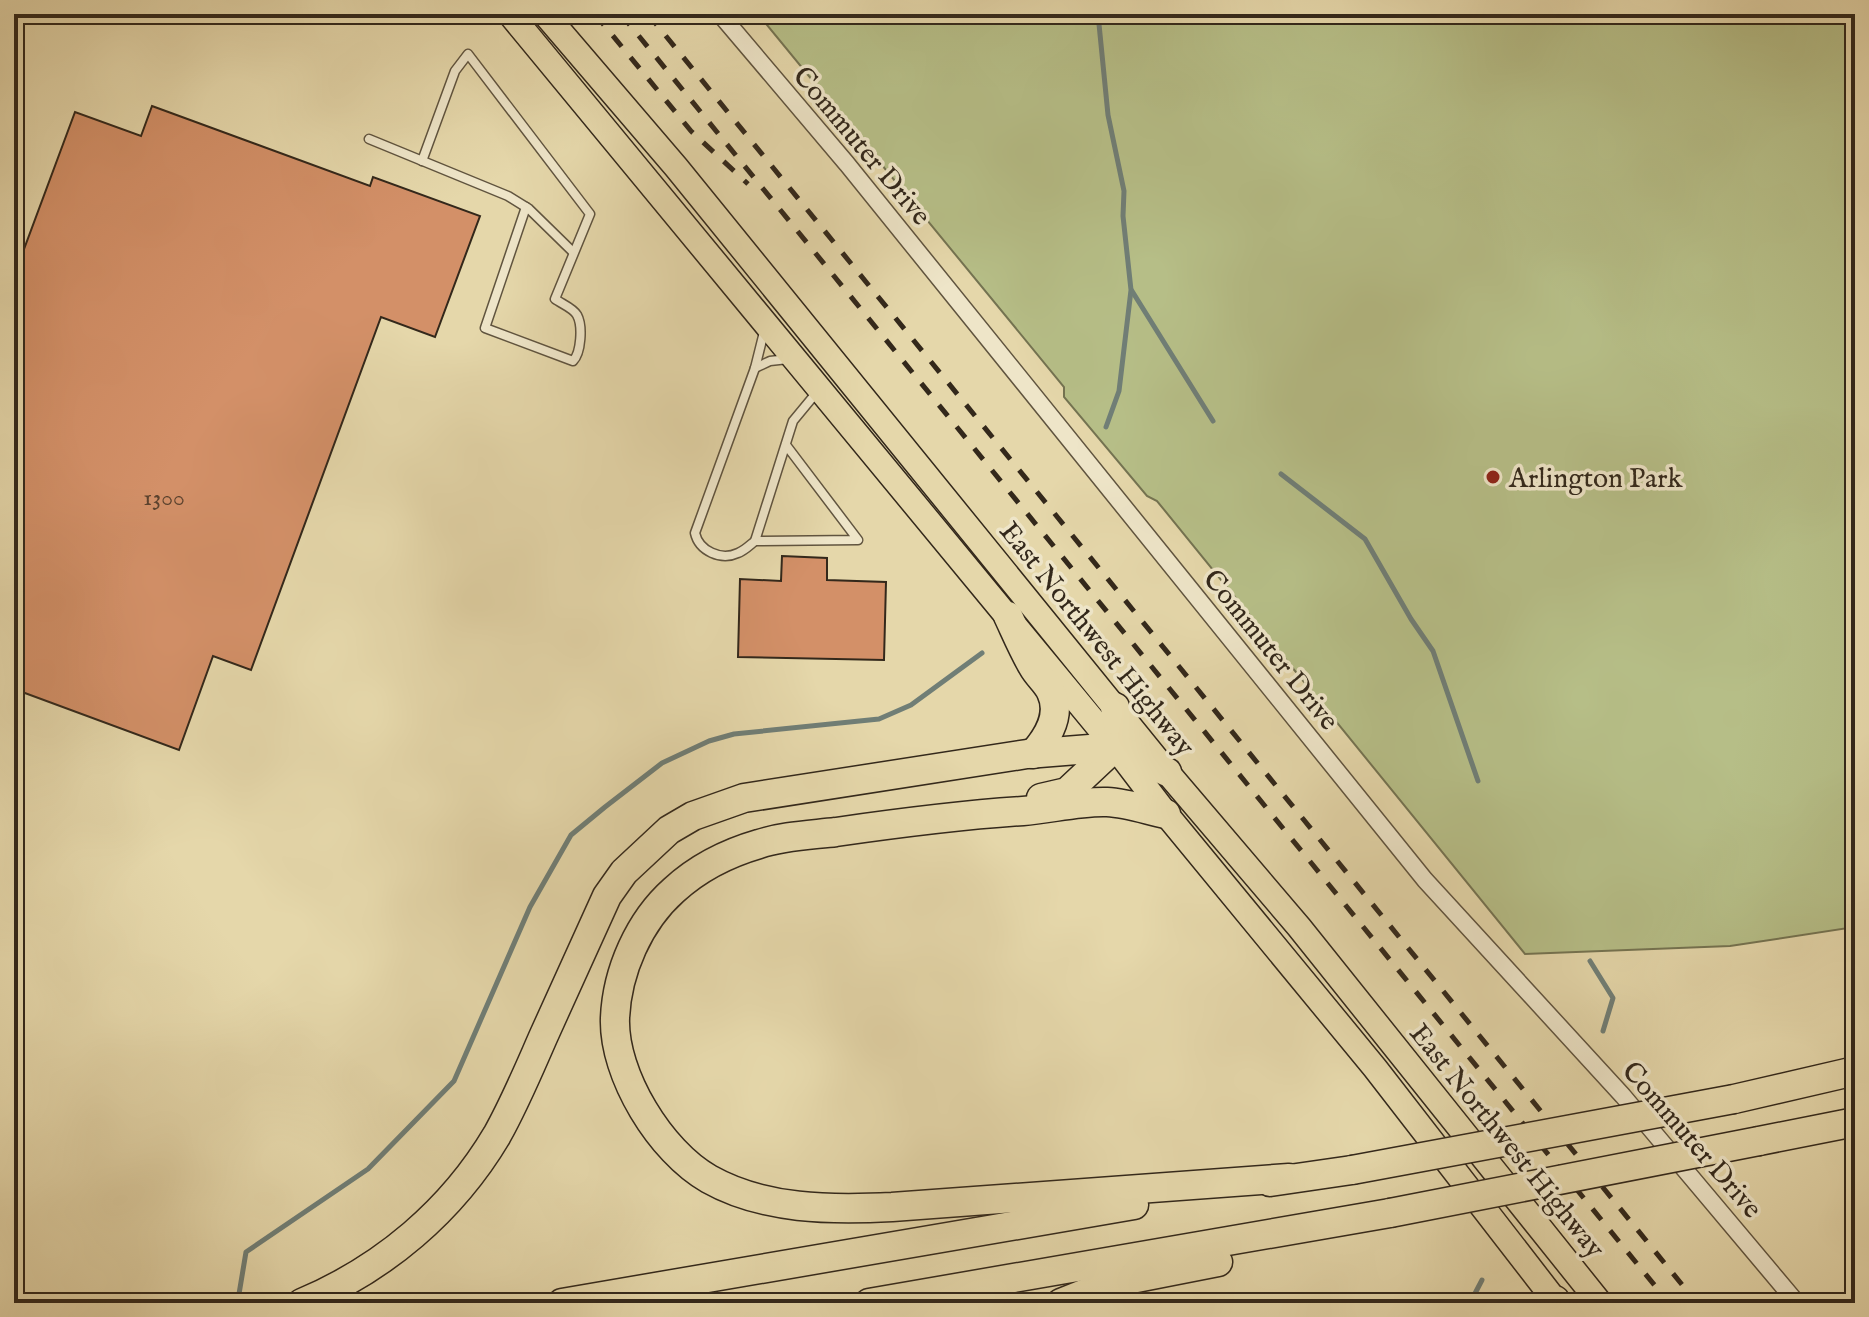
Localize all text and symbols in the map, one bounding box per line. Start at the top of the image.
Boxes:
street label: Commuter Drive [784,60,938,233]
place label: Arlington Park [1508,462,1683,497]
marker: Arlington Park [1484,468,1502,486]
house number: 1300 [143,483,185,514]
street label: East Northwest Highway [991,515,1202,764]
street label: Commuter Drive [1195,563,1346,738]
street label: East Northwest Highway [1401,1017,1612,1266]
street label: Commuter Drive [1613,1055,1769,1226]

